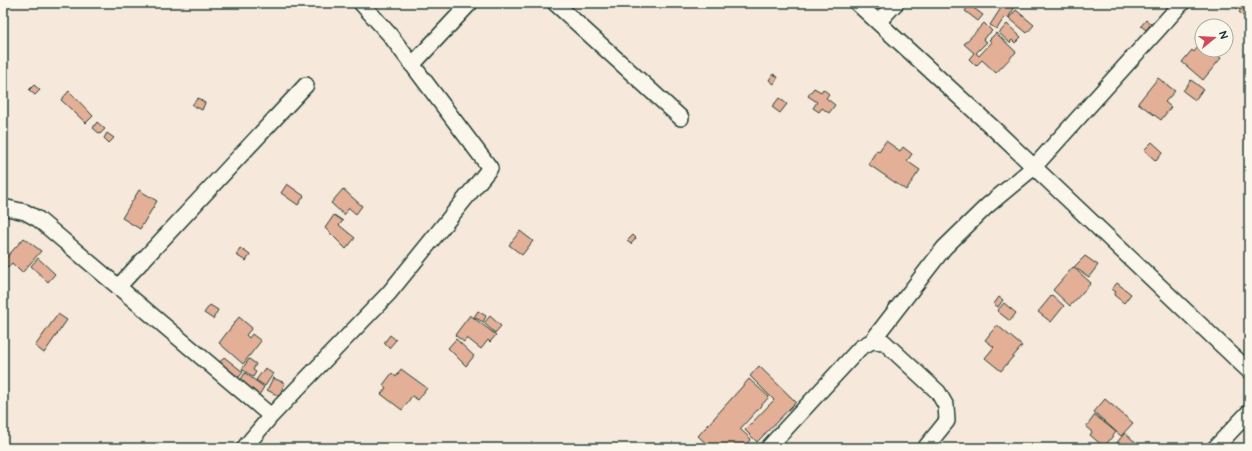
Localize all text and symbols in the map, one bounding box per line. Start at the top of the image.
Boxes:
north arrow [1194,18,1234,58]
text: N [1216,29,1230,41]

